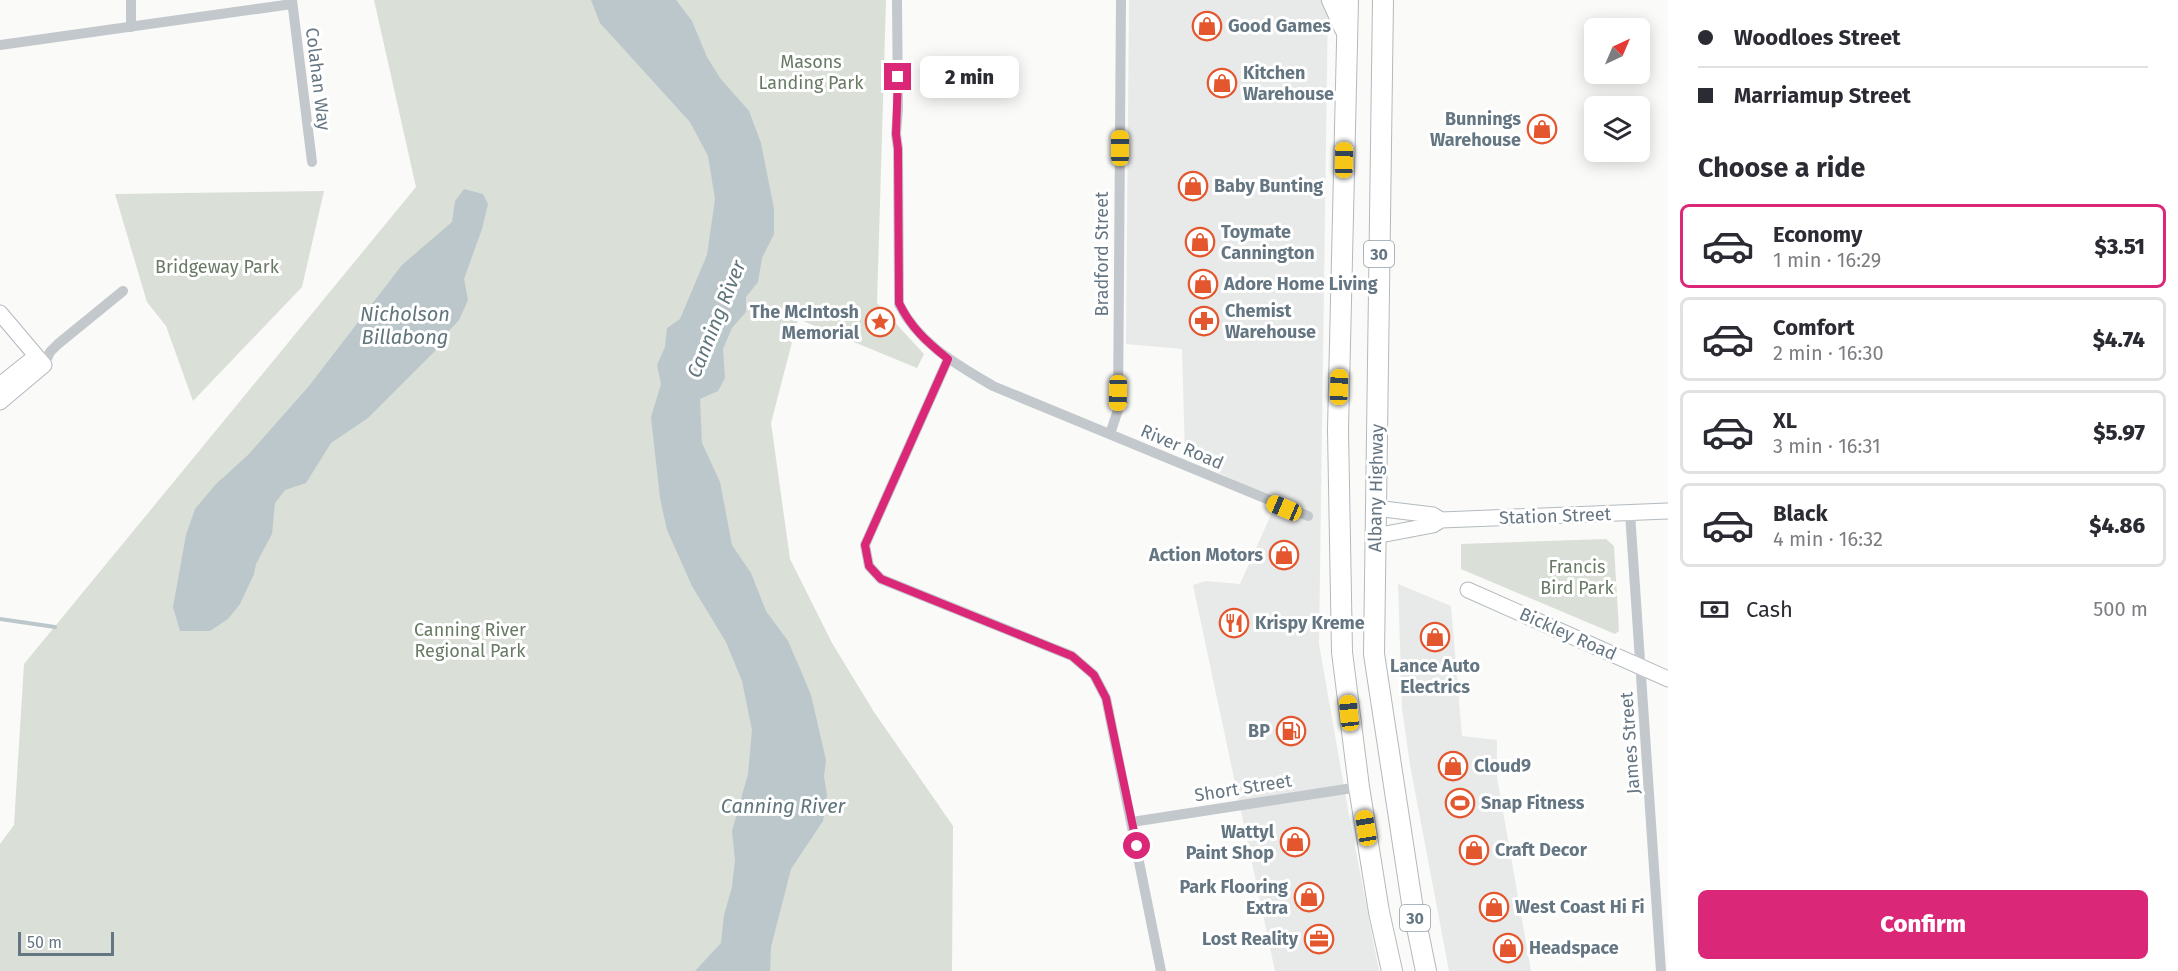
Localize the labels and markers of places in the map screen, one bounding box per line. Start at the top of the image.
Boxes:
shop icon: Good Games [1191,10,1223,42]
place label: Good Games [1228,15,1331,37]
place label: Kitchen Warehouse [1243,62,1334,105]
shop icon: Kitchen Warehouse [1206,67,1238,99]
place label: Bunnings Warehouse [1430,108,1521,151]
shop icon: Bunnings Warehouse [1526,113,1558,145]
shop icon: Baby Bunting [1177,170,1209,202]
place label: Baby Bunting [1214,175,1323,197]
place label: Toymate Cannington [1221,221,1315,264]
shop icon: Toymate Cannington [1184,226,1216,258]
shop icon: Adore Home Living [1187,268,1219,300]
place label: Adore Home Living [1223,273,1378,295]
place label: Chemist Warehouse [1225,300,1316,343]
place label: The McIntosh Memorial [750,301,860,344]
pharmacy icon: Chemist Warehouse [1188,305,1220,337]
place icon: The McIntosh Memorial [864,306,896,338]
shop icon: Action Motors [1268,539,1300,571]
place label: Action Motors [1148,544,1263,566]
restaurant icon: Krispy Kreme [1218,607,1250,639]
place label: Krispy Kreme [1255,612,1365,634]
shop icon: Lance Auto Electrics [1419,621,1451,653]
place label: Lance Auto Electrics [1390,655,1480,698]
fuel station icon: BP [1275,715,1307,747]
place label: BP [1248,720,1270,742]
shop icon: Cloud9 [1437,750,1469,782]
place label: Cloud9 [1474,755,1531,777]
sports icon: Snap Fitness [1444,787,1476,819]
place label: Snap Fitness [1481,792,1585,814]
place label: Wattyl Paint Shop [1186,821,1275,864]
shop icon: Wattyl Paint Shop [1279,826,1311,858]
shop icon: Craft Decor [1458,834,1490,866]
place label: Craft Decor [1495,839,1588,861]
place label: Park Flooring Extra [1179,876,1288,919]
shop icon: Park Flooring Extra [1293,881,1325,913]
shop icon: West Coast Hi Fi [1478,891,1510,923]
place label: West Coast Hi Fi [1515,896,1644,918]
office icon: Lost Reality [1303,923,1335,955]
place label: Lost Reality [1202,928,1299,950]
shop icon: Headspace [1492,932,1524,964]
place label: Headspace [1529,937,1619,959]

